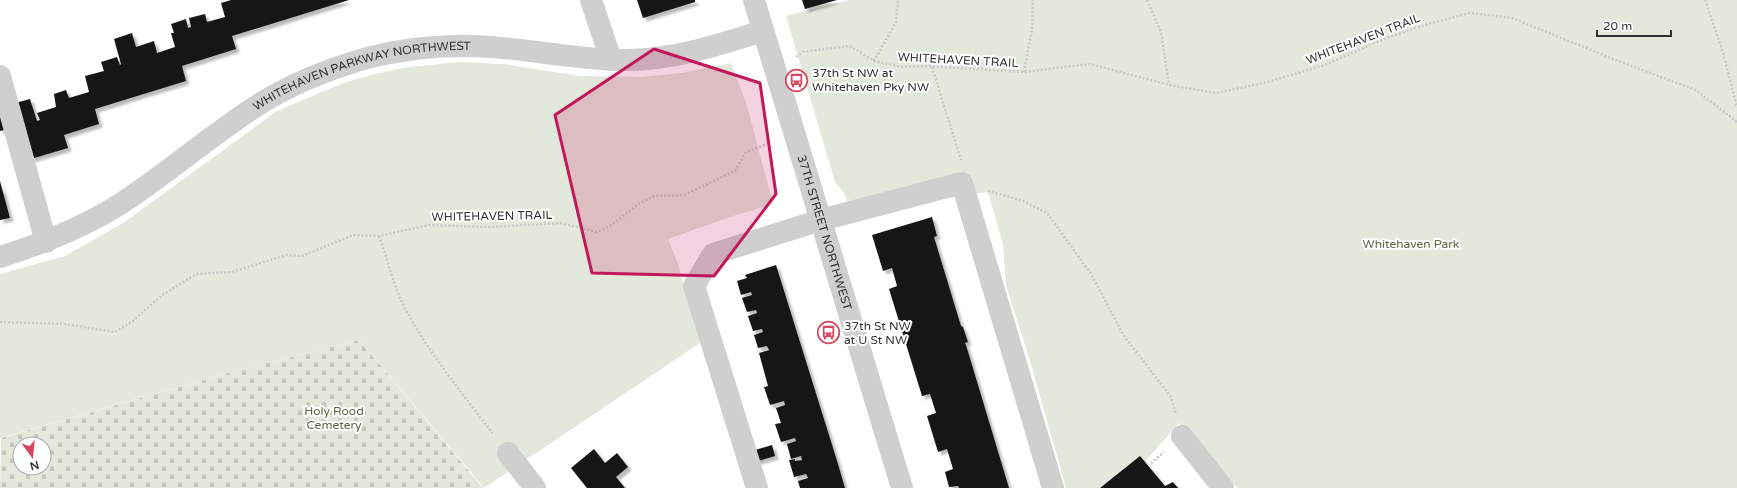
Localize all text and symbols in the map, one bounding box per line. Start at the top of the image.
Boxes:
street label: WHITEHAVEN TRAIL [1304,11,1422,67]
scale bar [1597,12,1671,38]
text: 20 m [1603,19,1632,33]
street label: WHITEHAVEN PARKWAY NORTHWEST [250,39,471,113]
street label: WHITEHAVEN TRAIL [897,50,1019,70]
place label: 37th St NW at Whitehaven Pky NW [812,66,929,94]
bus stop icon: 37th St NW at Whitehaven Pky NW [784,67,810,93]
street label: 37TH STREET NORTHWEST [794,153,855,313]
street label: WHITEHAVEN TRAIL [431,208,553,224]
park label: Whitehaven Park [1363,237,1460,251]
place label: 37th St NW at U St NW [844,319,911,347]
bus stop icon: 37th St NW at U St NW [815,320,841,346]
park label: Holy Rood Cemetery [304,404,364,432]
north arrow [12,436,52,476]
text: N [29,458,40,473]

